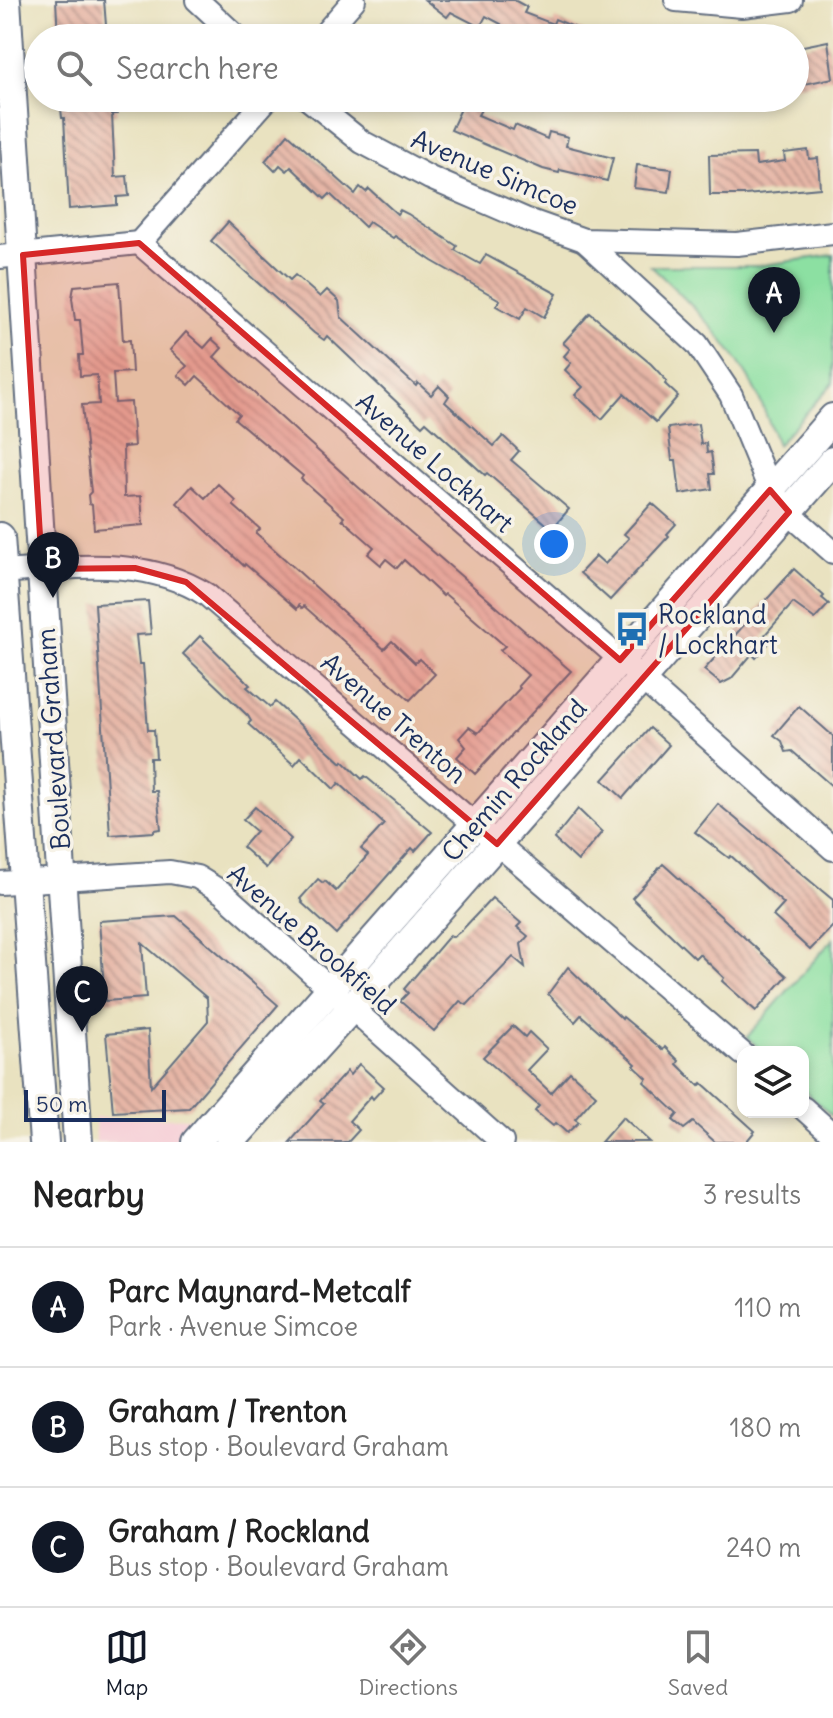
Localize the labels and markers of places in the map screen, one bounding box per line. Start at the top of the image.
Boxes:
pin: A [748,267,800,333]
pin: B [27,532,79,598]
place label: Rockland / Lockhart [658,598,778,661]
bus stop icon: Rockland / Lockhart [613,610,651,648]
pin: C [56,966,108,1032]

